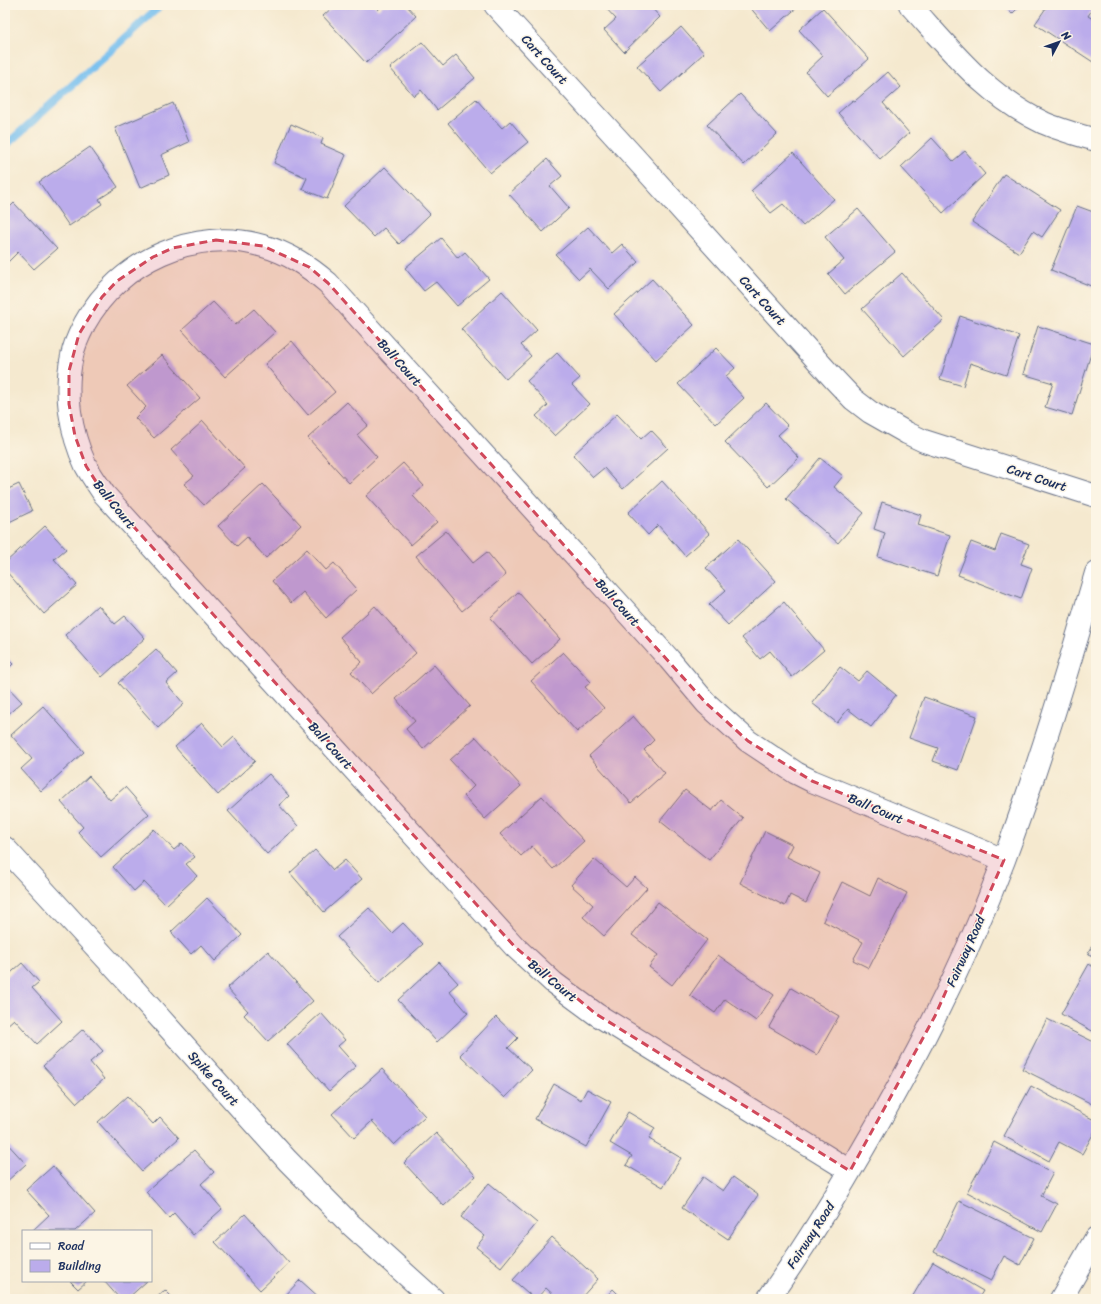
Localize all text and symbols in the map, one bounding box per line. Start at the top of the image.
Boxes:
north arrow [1039,22,1079,62]
text: N [1056,26,1076,45]
street label: Cart Court [515,29,574,90]
street label: Cart Court [733,270,792,331]
street label: Ball Court [372,333,428,392]
street label: Cart Court [1004,457,1070,498]
street label: Ball Court [87,474,142,534]
street label: Ball Court [590,573,646,632]
street label: Ball Court [303,716,359,775]
street label: Ball Court [845,787,907,831]
street label: Fairway Road [940,911,992,991]
street label: Ball Court [523,953,583,1008]
street label: Spike Court [182,1045,245,1112]
street label: Fairway Road [780,1196,841,1273]
legend [22,1230,152,1282]
text: Road [58,1235,85,1257]
text: Building [58,1255,101,1277]

